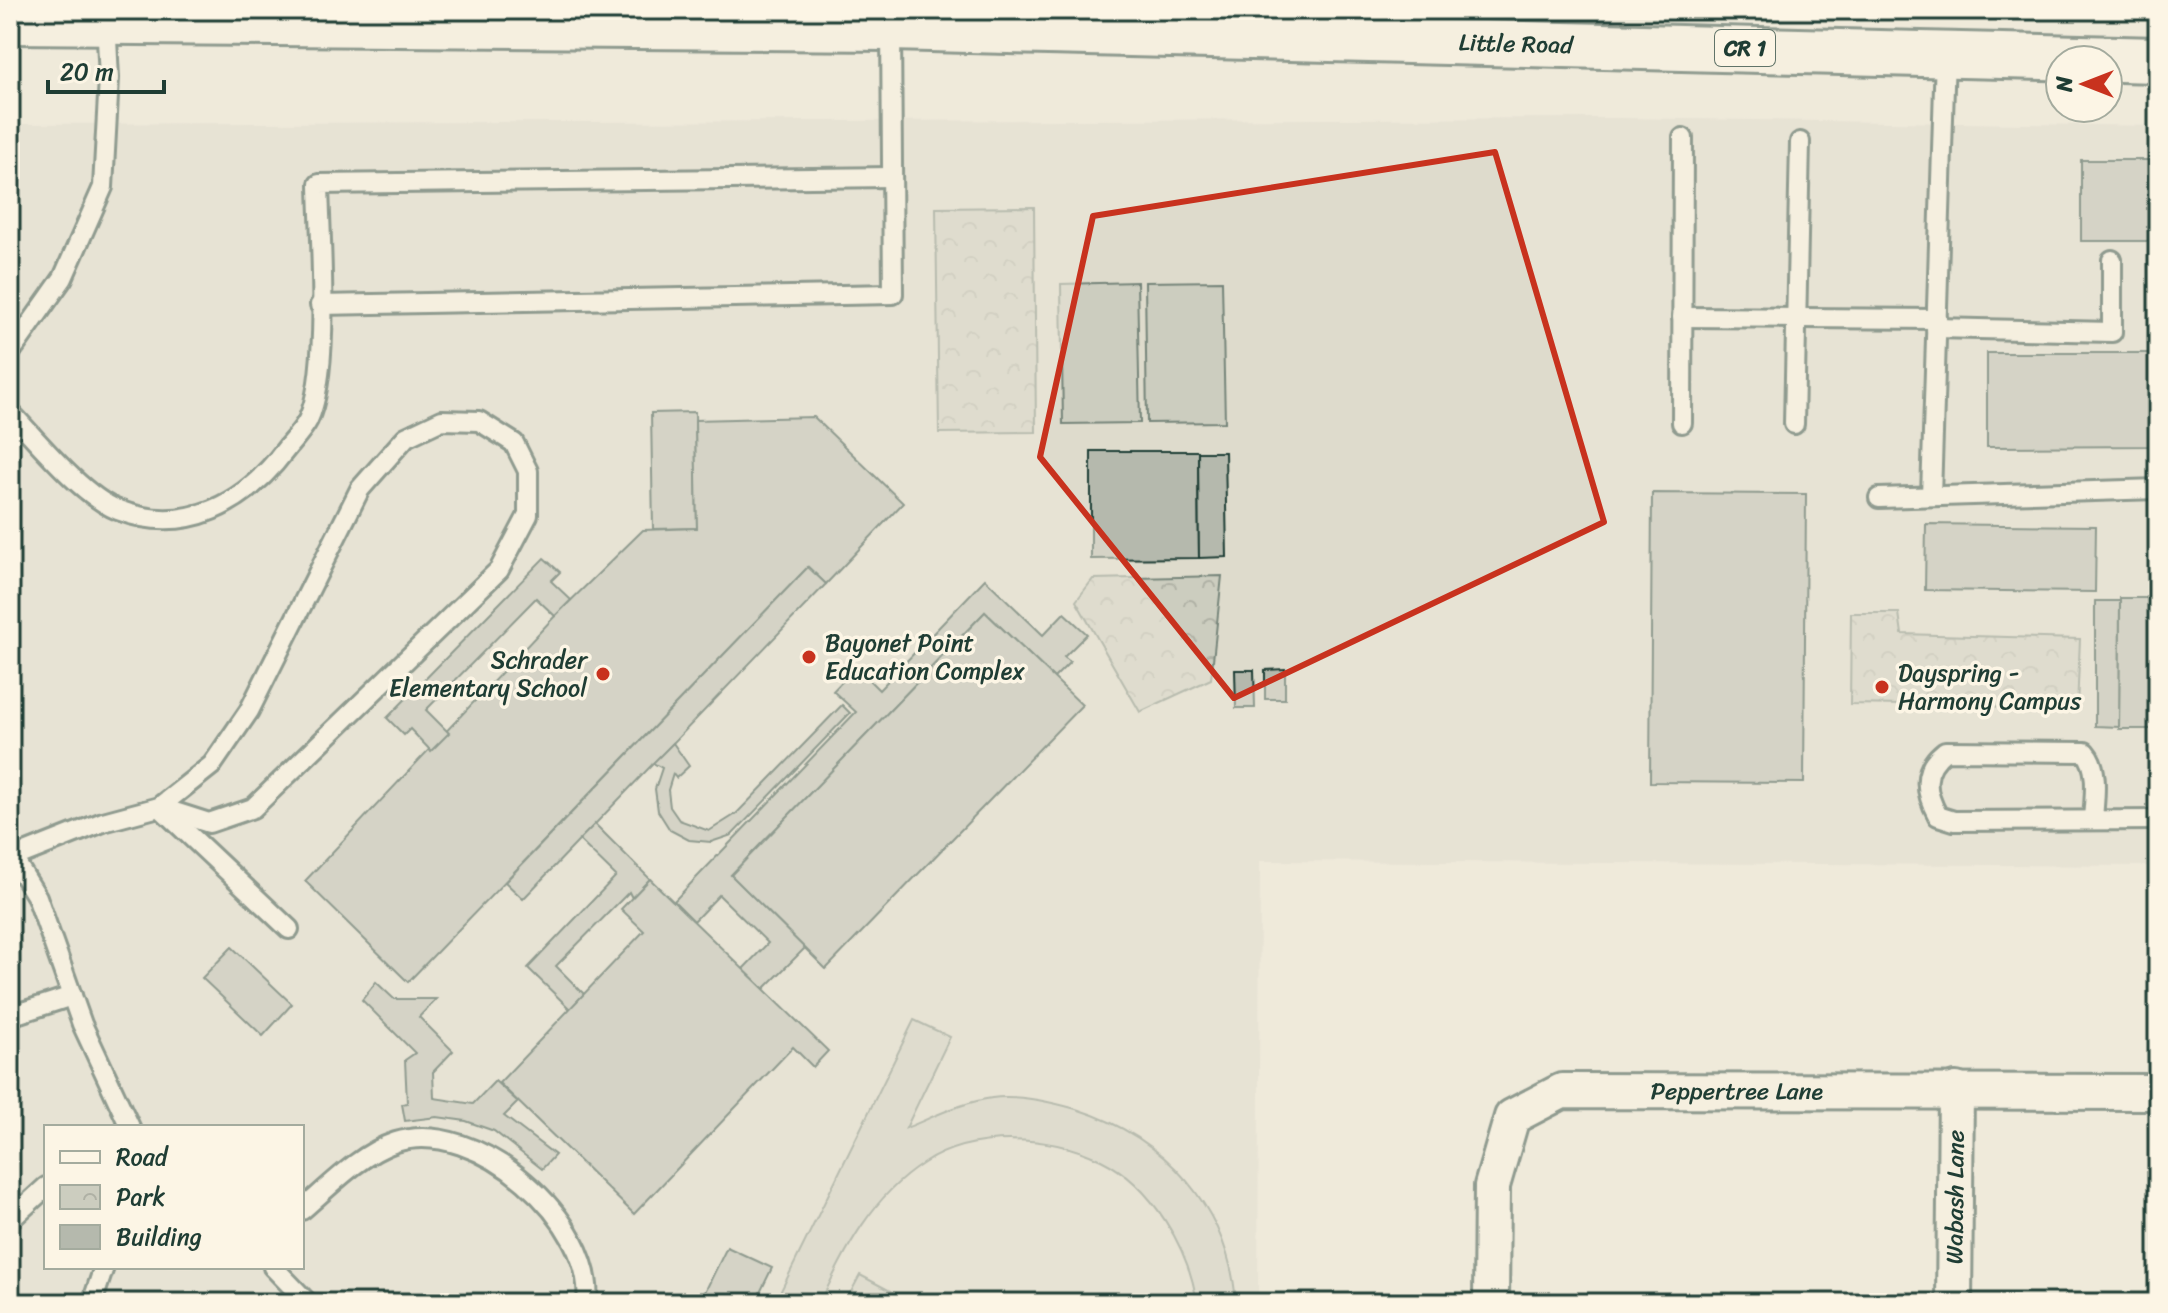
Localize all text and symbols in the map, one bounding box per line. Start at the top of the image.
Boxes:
street label: Little Road [1458,21,1575,66]
road number: CR 1 [1715,30,1775,66]
scale bar [48,44,164,94]
north arrow [2044,44,2124,124]
text: 20 m [60,51,114,93]
text: N [2045,76,2084,93]
place label: Bayonet Point Education Complex [825,622,1025,692]
place label: Schrader Elementary School [389,639,589,709]
marker: Bayonet Point Education Complex [800,648,818,666]
place label: Dayspring - Harmony Campus [1898,652,2082,722]
marker: Schrader Elementary School [594,665,612,683]
marker: Dayspring - Harmony Campus [1873,678,1891,696]
street label: Peppertree Lane [1650,1070,1824,1112]
legend [44,1125,304,1269]
street label: Wabash Lane [1933,1130,1977,1264]
text: Road [116,1136,170,1178]
text: Park [116,1176,165,1218]
text: Building [116,1216,202,1258]

